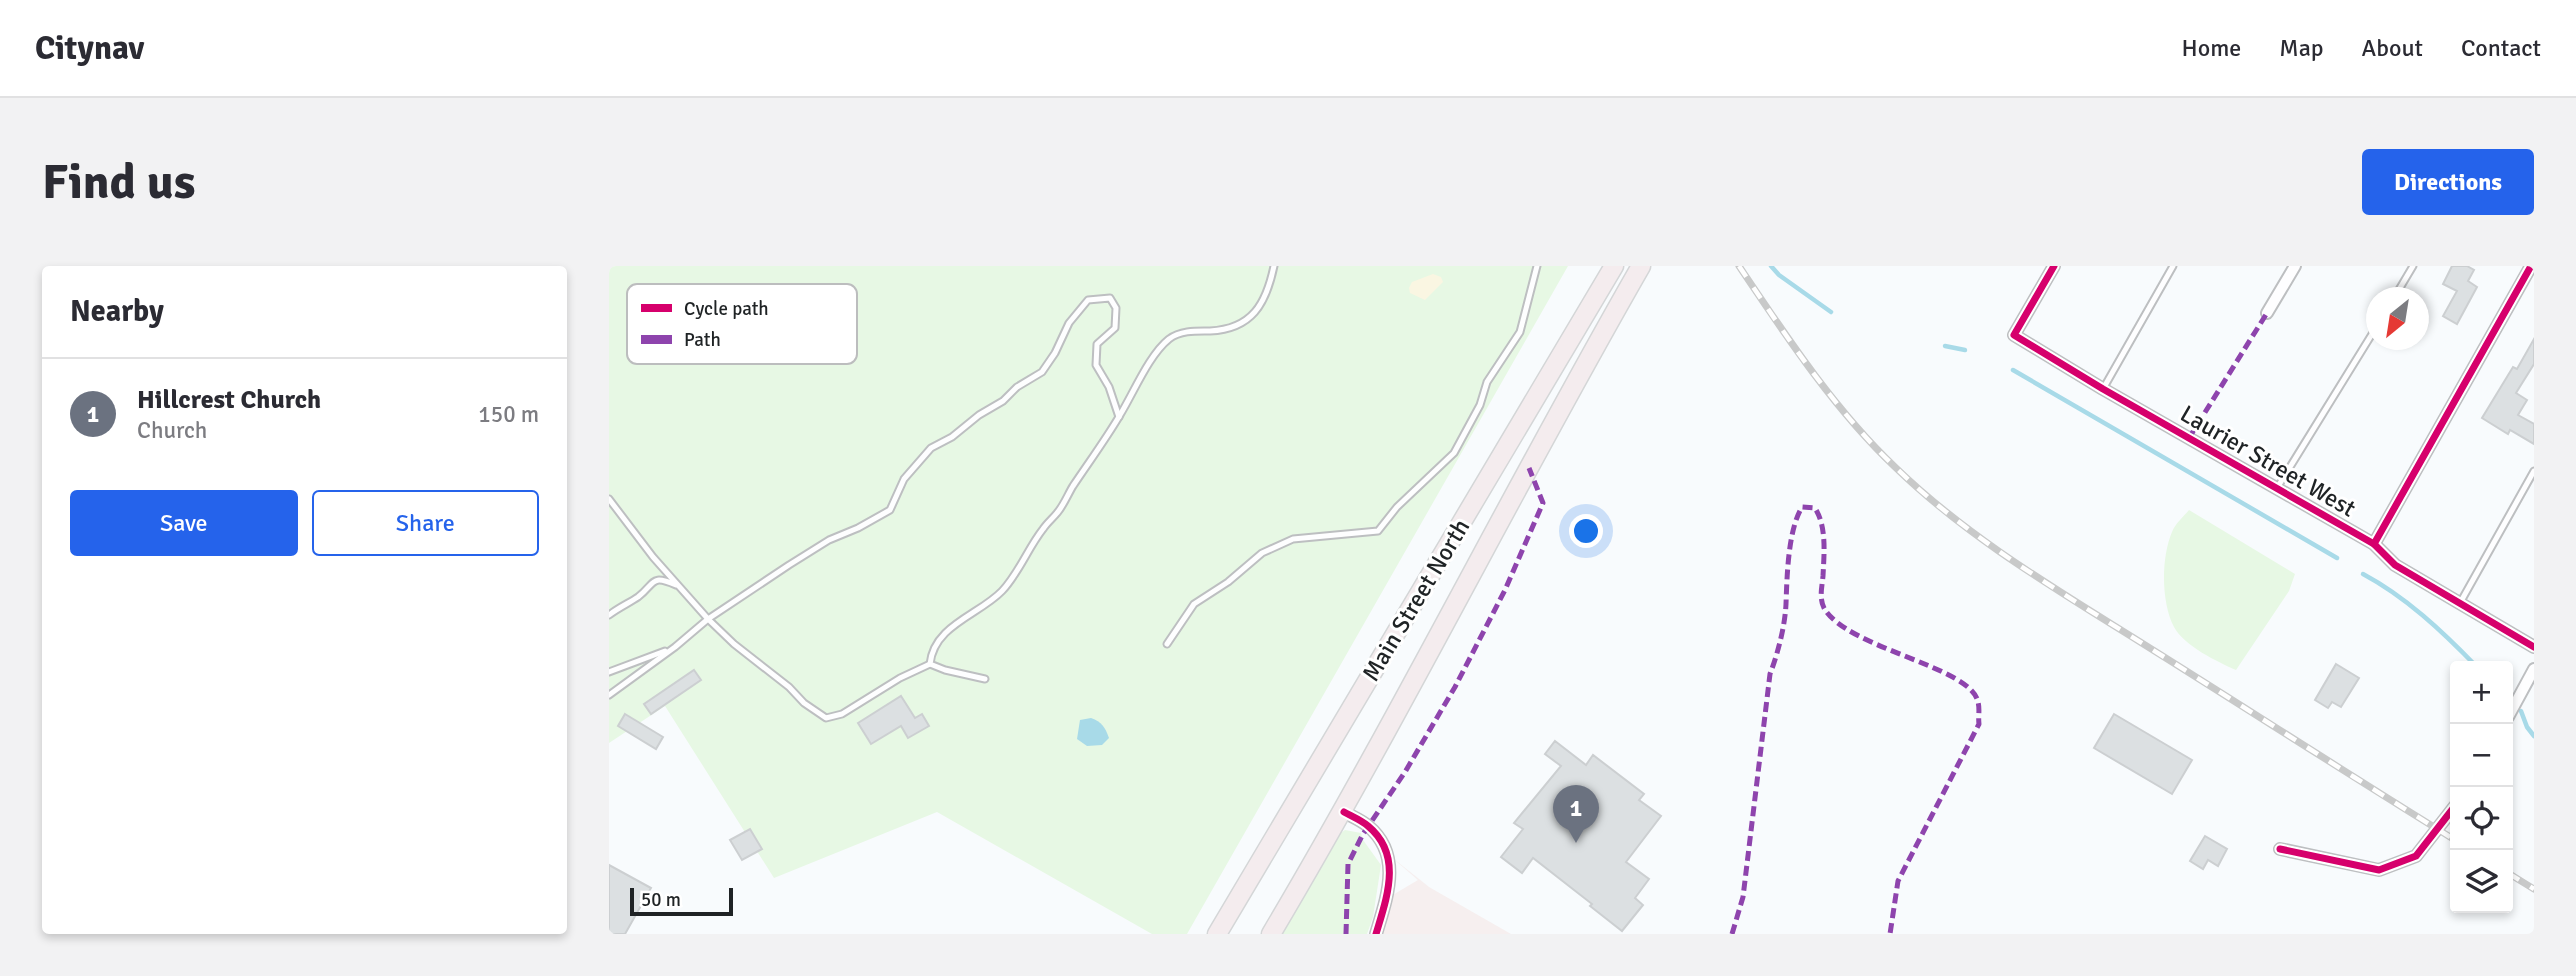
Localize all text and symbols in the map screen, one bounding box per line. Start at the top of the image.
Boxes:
text: Citynav [35,28,144,69]
text: Home [2181,33,2241,63]
text: Map [2279,33,2324,63]
text: About [2362,33,2423,63]
text: Contact [2461,33,2541,63]
button: Directions [2362,149,2534,215]
text: Find us [42,152,195,212]
legend [627,284,857,364]
north arrow [2366,287,2429,350]
text: Nearby [70,293,164,330]
text: Cycle path [684,297,769,321]
text: Path [684,328,721,352]
text: Hillcrest Church [137,384,321,416]
street label: Laurier Street West [2175,399,2361,523]
text: 1 [87,400,99,429]
text: 150 m [478,400,539,429]
text: Church [137,416,207,445]
button: Save [70,490,298,556]
button: Share [312,490,539,556]
street label: Main Street North [1356,513,1476,687]
your location [1569,514,1603,548]
map controls [2450,661,2513,913]
button: + [2450,661,2513,724]
button: − [2450,724,2513,787]
pin: 1 [1553,785,1599,843]
button: locate [2450,787,2513,850]
button: layers [2450,850,2513,913]
scale bar [630,885,733,917]
text: 50 m [641,888,681,912]

